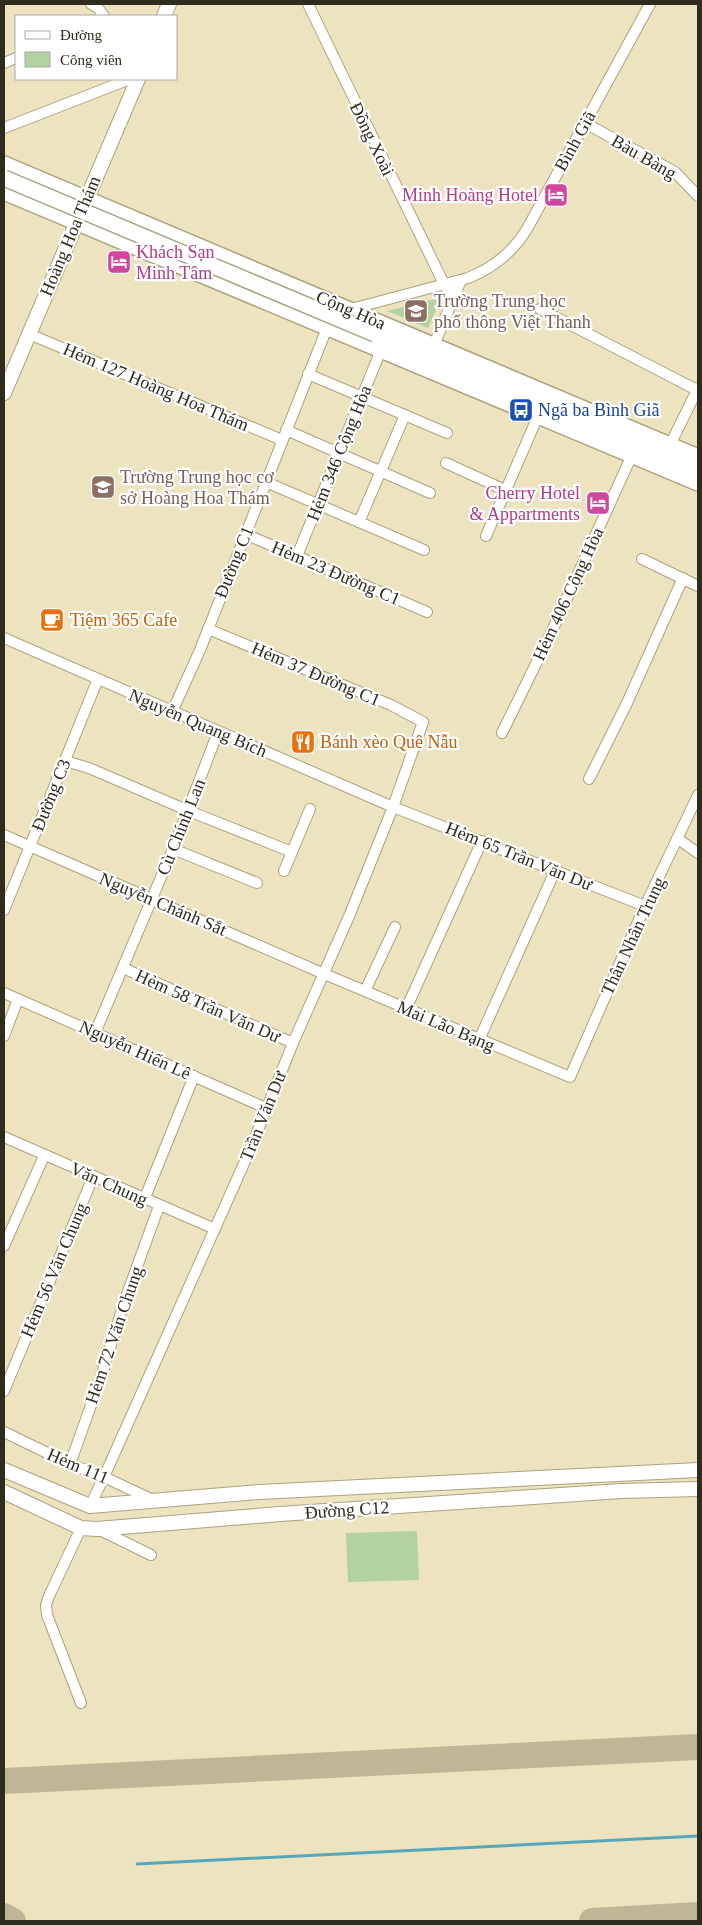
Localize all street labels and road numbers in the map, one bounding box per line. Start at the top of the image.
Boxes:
street label: Đồng Xoài [346,99,398,179]
street label: Bình Giã [550,108,600,174]
street label: Bàu Bàng [608,130,680,184]
street label: Hoàng Hoa Thám [36,173,104,299]
street label: Cộng Hòa [313,286,389,334]
street label: Hẻm 127 Hoàng Hoa Thám [60,339,252,435]
street label: Hẻm 346 Cộng Hòa [303,382,375,524]
street label: Đường C1 [211,523,257,601]
street label: Hẻm 406 Cộng Hòa [528,524,608,664]
street label: Hẻm 23 Đường C1 [269,537,403,609]
street label: Hẻm 37 Đường C1 [249,638,383,710]
street label: Nguyễn Quang Bích [126,685,270,761]
street label: Đường C3 [28,756,74,834]
street label: Cù Chính Lan [153,776,209,878]
street label: Hẻm 65 Trần Văn Dư [443,817,596,895]
street label: Nguyễn Chánh Sắt [97,868,229,940]
street label: Thân Nhân Trung [597,874,669,998]
street label: Hẻm 58 Trần Văn Dư [132,965,285,1047]
street label: Mai Lão Bạng [394,996,498,1056]
street label: Nguyễn Hiến Lê [76,1016,194,1084]
street label: Trần Văn Dư [236,1067,290,1164]
street label: Văn Chung [67,1158,151,1210]
street label: Hẻm 56 Văn Chung [17,1200,91,1340]
street label: Hẻm 72 Văn Chung [81,1264,147,1406]
street label: Hẻm 111 [44,1444,112,1488]
street label: Đường C12 [304,1497,390,1523]

